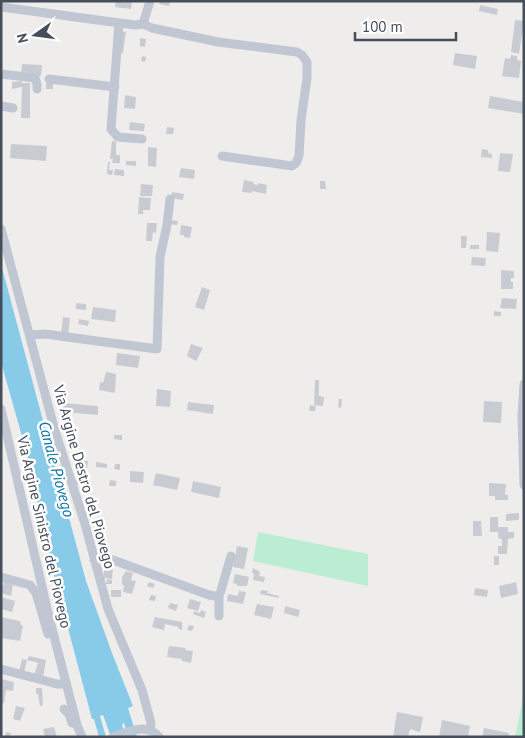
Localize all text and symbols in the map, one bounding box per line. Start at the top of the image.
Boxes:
north arrow [10,10,60,60]
scale bar [355,10,456,42]
text: 100 m [362,17,403,36]
text: N [13,32,32,45]
street label: Via Argine Destro del Piovego [49,382,120,571]
water label: Canale Piovego [35,419,79,519]
street label: Via Argine Sinistro del Piovego [13,433,76,630]

